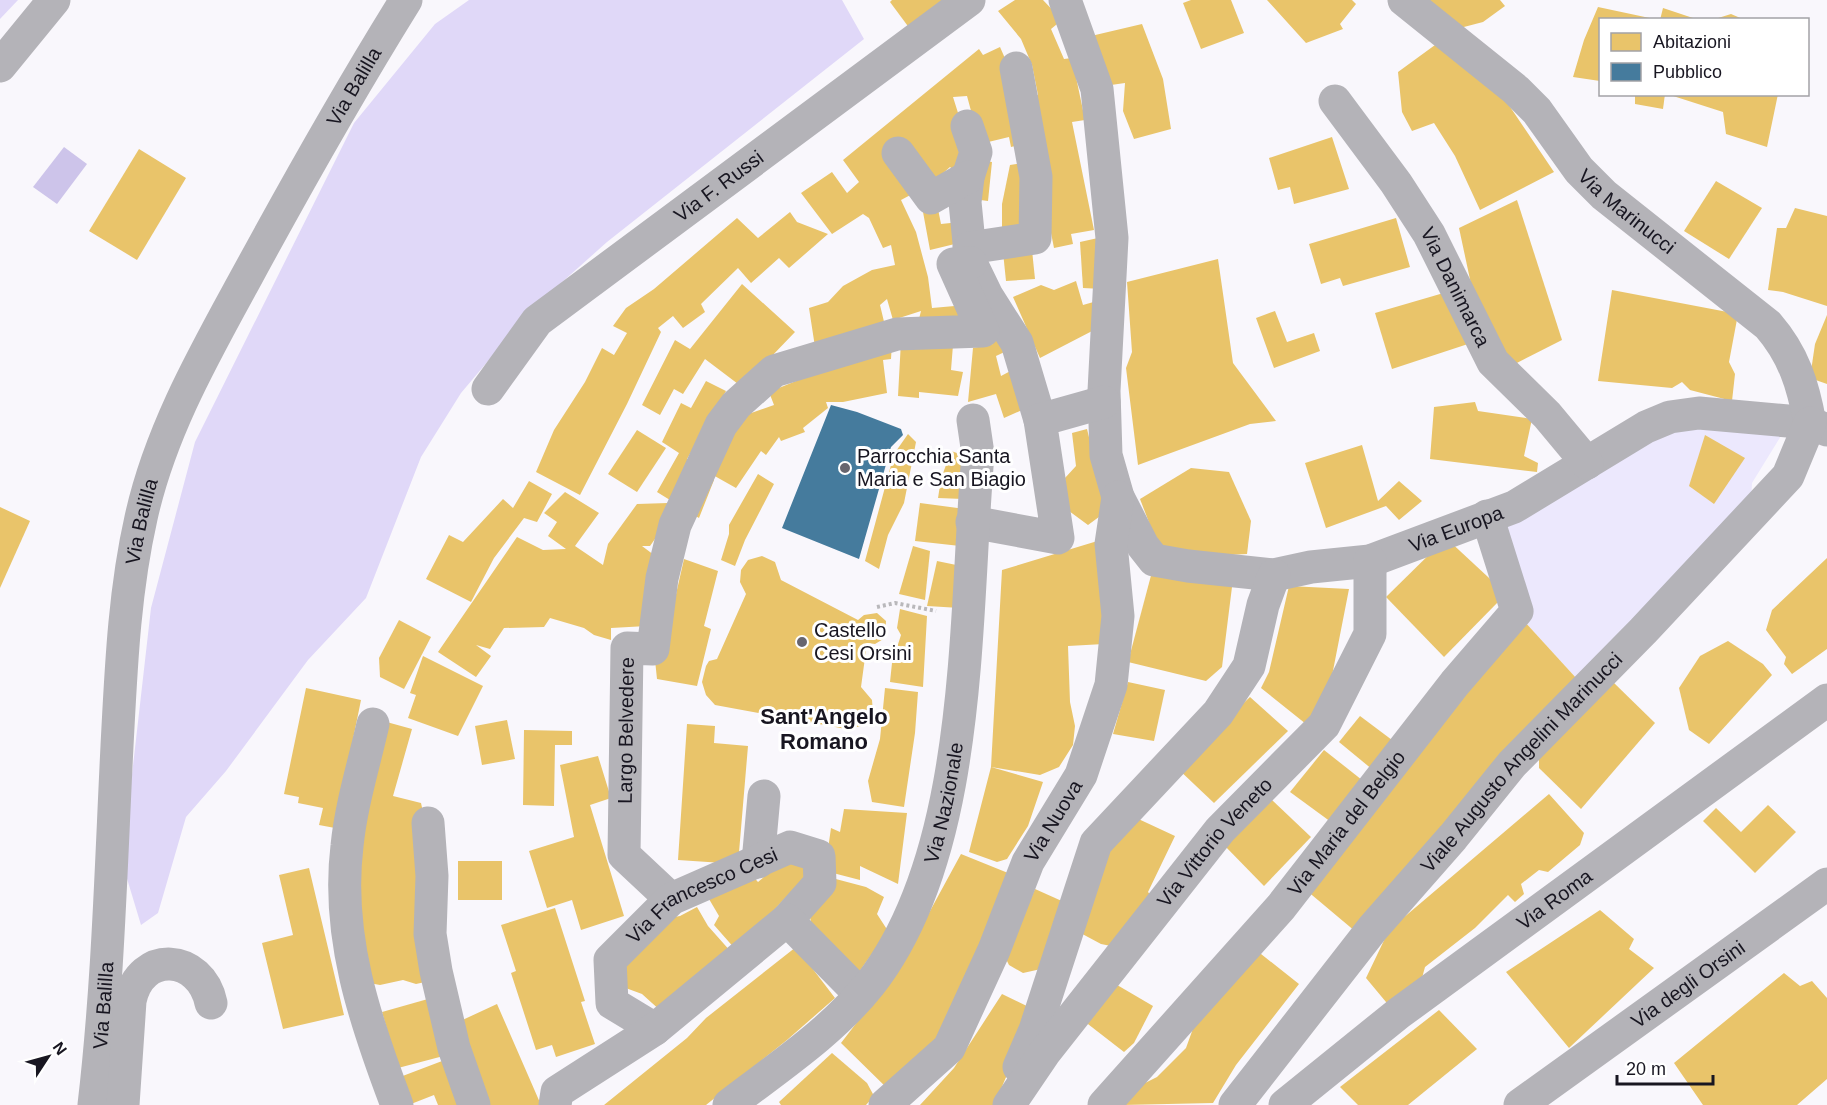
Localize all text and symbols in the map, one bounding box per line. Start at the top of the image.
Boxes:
legend [1599,18,1809,96]
text: Abitazioni [1653,32,1731,52]
street label: Via Balilla [322,42,386,130]
text: Pubblico [1653,62,1722,82]
street label: Via F. Russi [670,146,767,226]
street label: Via Marinucci [1574,165,1680,258]
street label: Via Danimarca [1416,223,1495,351]
place label: Parrocchia Santa Maria e San Biagio [857,445,1026,490]
marker: Parrocchia Santa Maria e San Biagio [838,461,852,475]
street label: Via Balilla [121,475,162,566]
street label: Via Europa [1406,501,1507,556]
place label: Castello Cesi Orsini [814,619,912,664]
marker: Castello Cesi Orsini [795,635,809,649]
street label: Viale Augusto Angelini Marinucci [1416,648,1626,877]
street label: Largo Belvedere [614,657,638,804]
district label: Sant'Angelo Romano [760,704,888,754]
street label: Via Nazionale [920,741,967,866]
street label: Via Maria del Belgio [1283,746,1409,900]
street label: Via Vittorio Veneto [1153,773,1277,911]
street label: Via Nuova [1020,775,1087,866]
street label: Via Francesco Cesi [622,843,781,948]
street label: Via Roma [1513,864,1597,934]
street label: Via degli Orsini [1627,936,1749,1032]
street label: Via Balilla [89,960,117,1050]
north arrow [18,1027,78,1087]
text: N [49,1039,70,1058]
scale bar [1617,1048,1713,1086]
text: 20 m [1626,1059,1666,1079]

